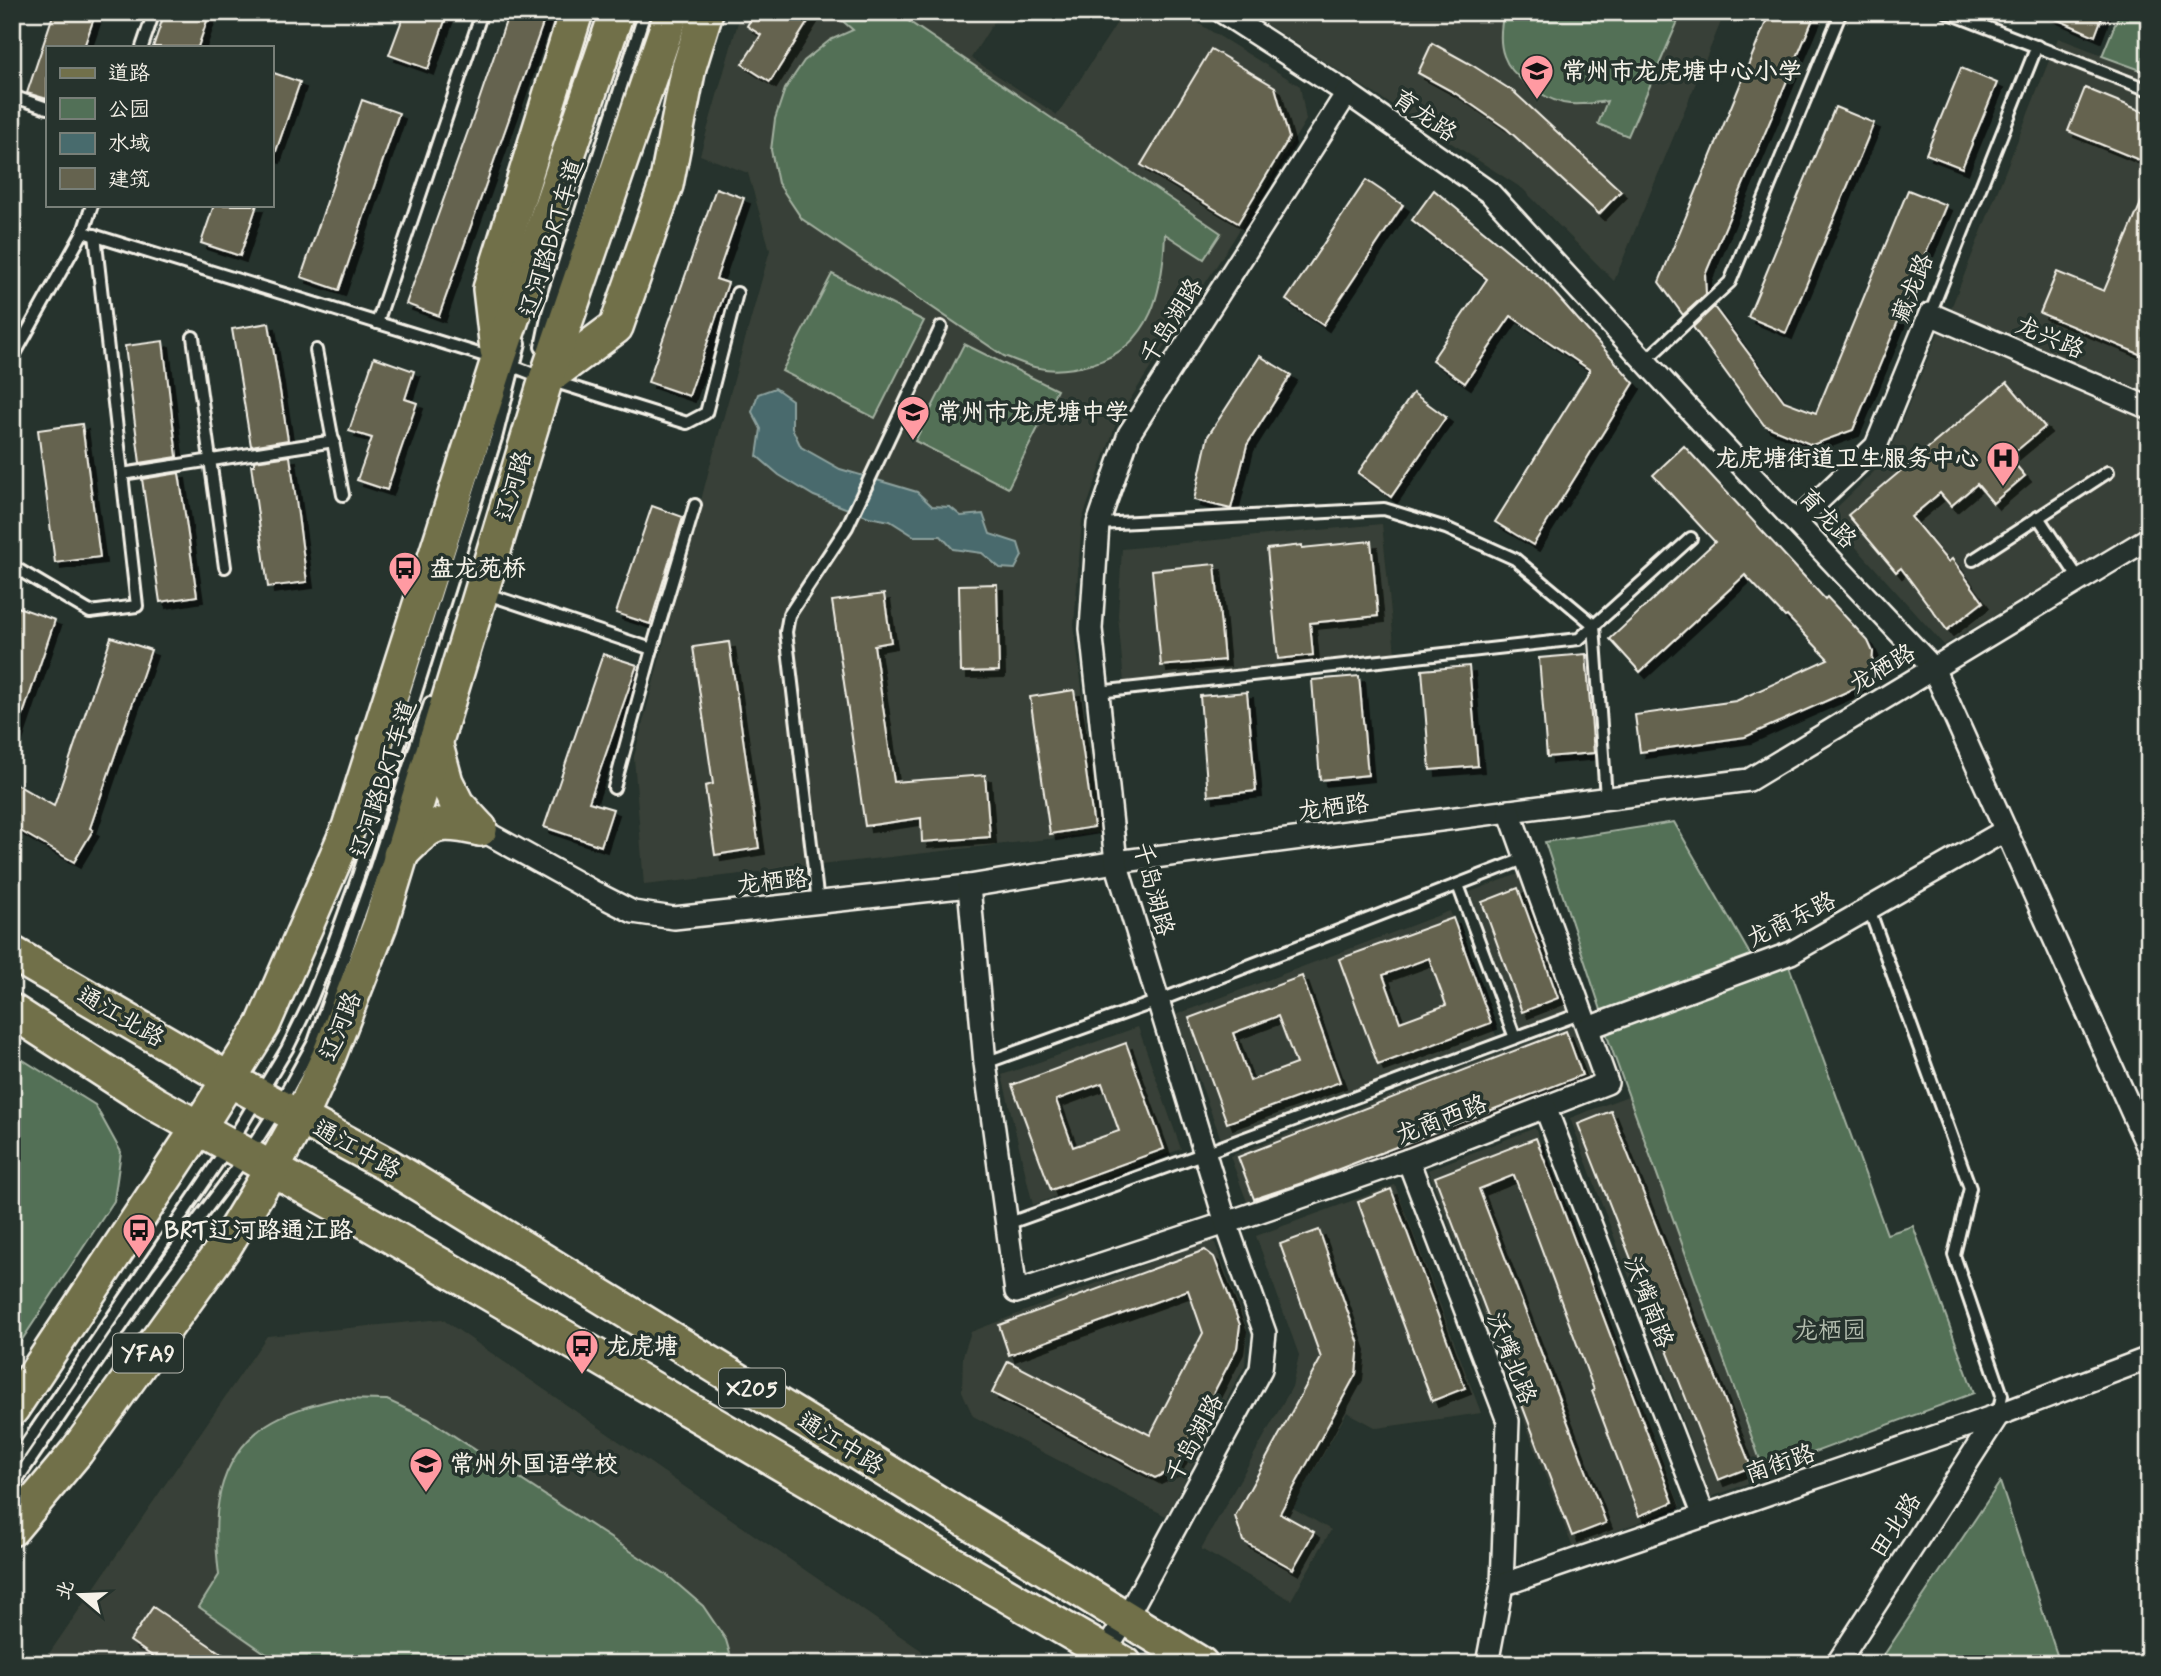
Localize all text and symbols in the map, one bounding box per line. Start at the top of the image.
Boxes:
legend [46,46,273,206]
school or university icon: 常州市龙虎塘中心小学 [1518,52,1556,101]
place label: 常州市龙虎塘中心小学 [1562,57,1802,88]
text: 道路 [108,60,150,88]
street label: 育龙路 [1386,83,1463,150]
text: 公园 [108,96,150,124]
text: 水域 [108,130,150,158]
street label: 辽河路BRT车道 [514,155,591,322]
text: 建筑 [108,166,150,194]
street label: 藏龙路 [1886,249,1941,328]
street label: 千岛湖路 [1134,273,1211,371]
street label: 龙兴路 [2010,310,2089,367]
school or university icon: 常州市龙虎塘中学 [894,393,932,442]
place label: 常州市龙虎塘中学 [937,398,1129,429]
hospital icon: 龙虎塘街道卫生服务中心 [1984,439,2022,488]
place label: 龙虎塘街道卫生服务中心 [1715,444,1979,475]
street label: 辽河路 [489,447,540,525]
street label: 育龙路 [1791,482,1863,556]
bus stop icon: 盘龙苑桥 [386,549,424,598]
place label: 盘龙苑桥 [430,554,526,585]
street label: 龙栖路 [1844,637,1922,701]
street label: 辽河路BRT车道 [344,696,425,862]
street label: 龙栖路 [1296,789,1371,828]
street label: 千岛湖路 [1125,839,1180,940]
street label: 龙栖路 [735,863,810,902]
street label: 龙商东路 [1742,885,1842,955]
street label: 通江北路 [71,980,170,1055]
street label: 辽河路 [314,987,369,1066]
street label: 龙商西路 [1391,1089,1492,1152]
street label: 通江中路 [307,1113,406,1187]
bus stop icon: BRT辽河路通江路 [120,1211,158,1260]
place label: BRT辽河路通江路 [164,1216,354,1247]
street label: 沃嘴南路 [1616,1252,1679,1353]
street label: 沃嘴北路 [1479,1308,1542,1409]
park label: 龙栖园 [1794,1316,1866,1347]
bus stop icon: 龙虎塘 [563,1327,601,1376]
place label: 龙虎塘 [606,1332,678,1363]
road number: YFA9 [113,1334,183,1372]
road number: X205 [719,1368,785,1408]
street label: 千岛湖路 [1159,1389,1232,1488]
street label: 通江中路 [791,1406,889,1483]
street label: 南街路 [1741,1438,1820,1491]
school or university icon: 常州外国语学校 [407,1445,445,1494]
place label: 常州外国语学校 [450,1450,618,1481]
street label: 田北路 [1864,1487,1929,1564]
north arrow [46,1560,116,1630]
text: 北 [50,1577,80,1603]

